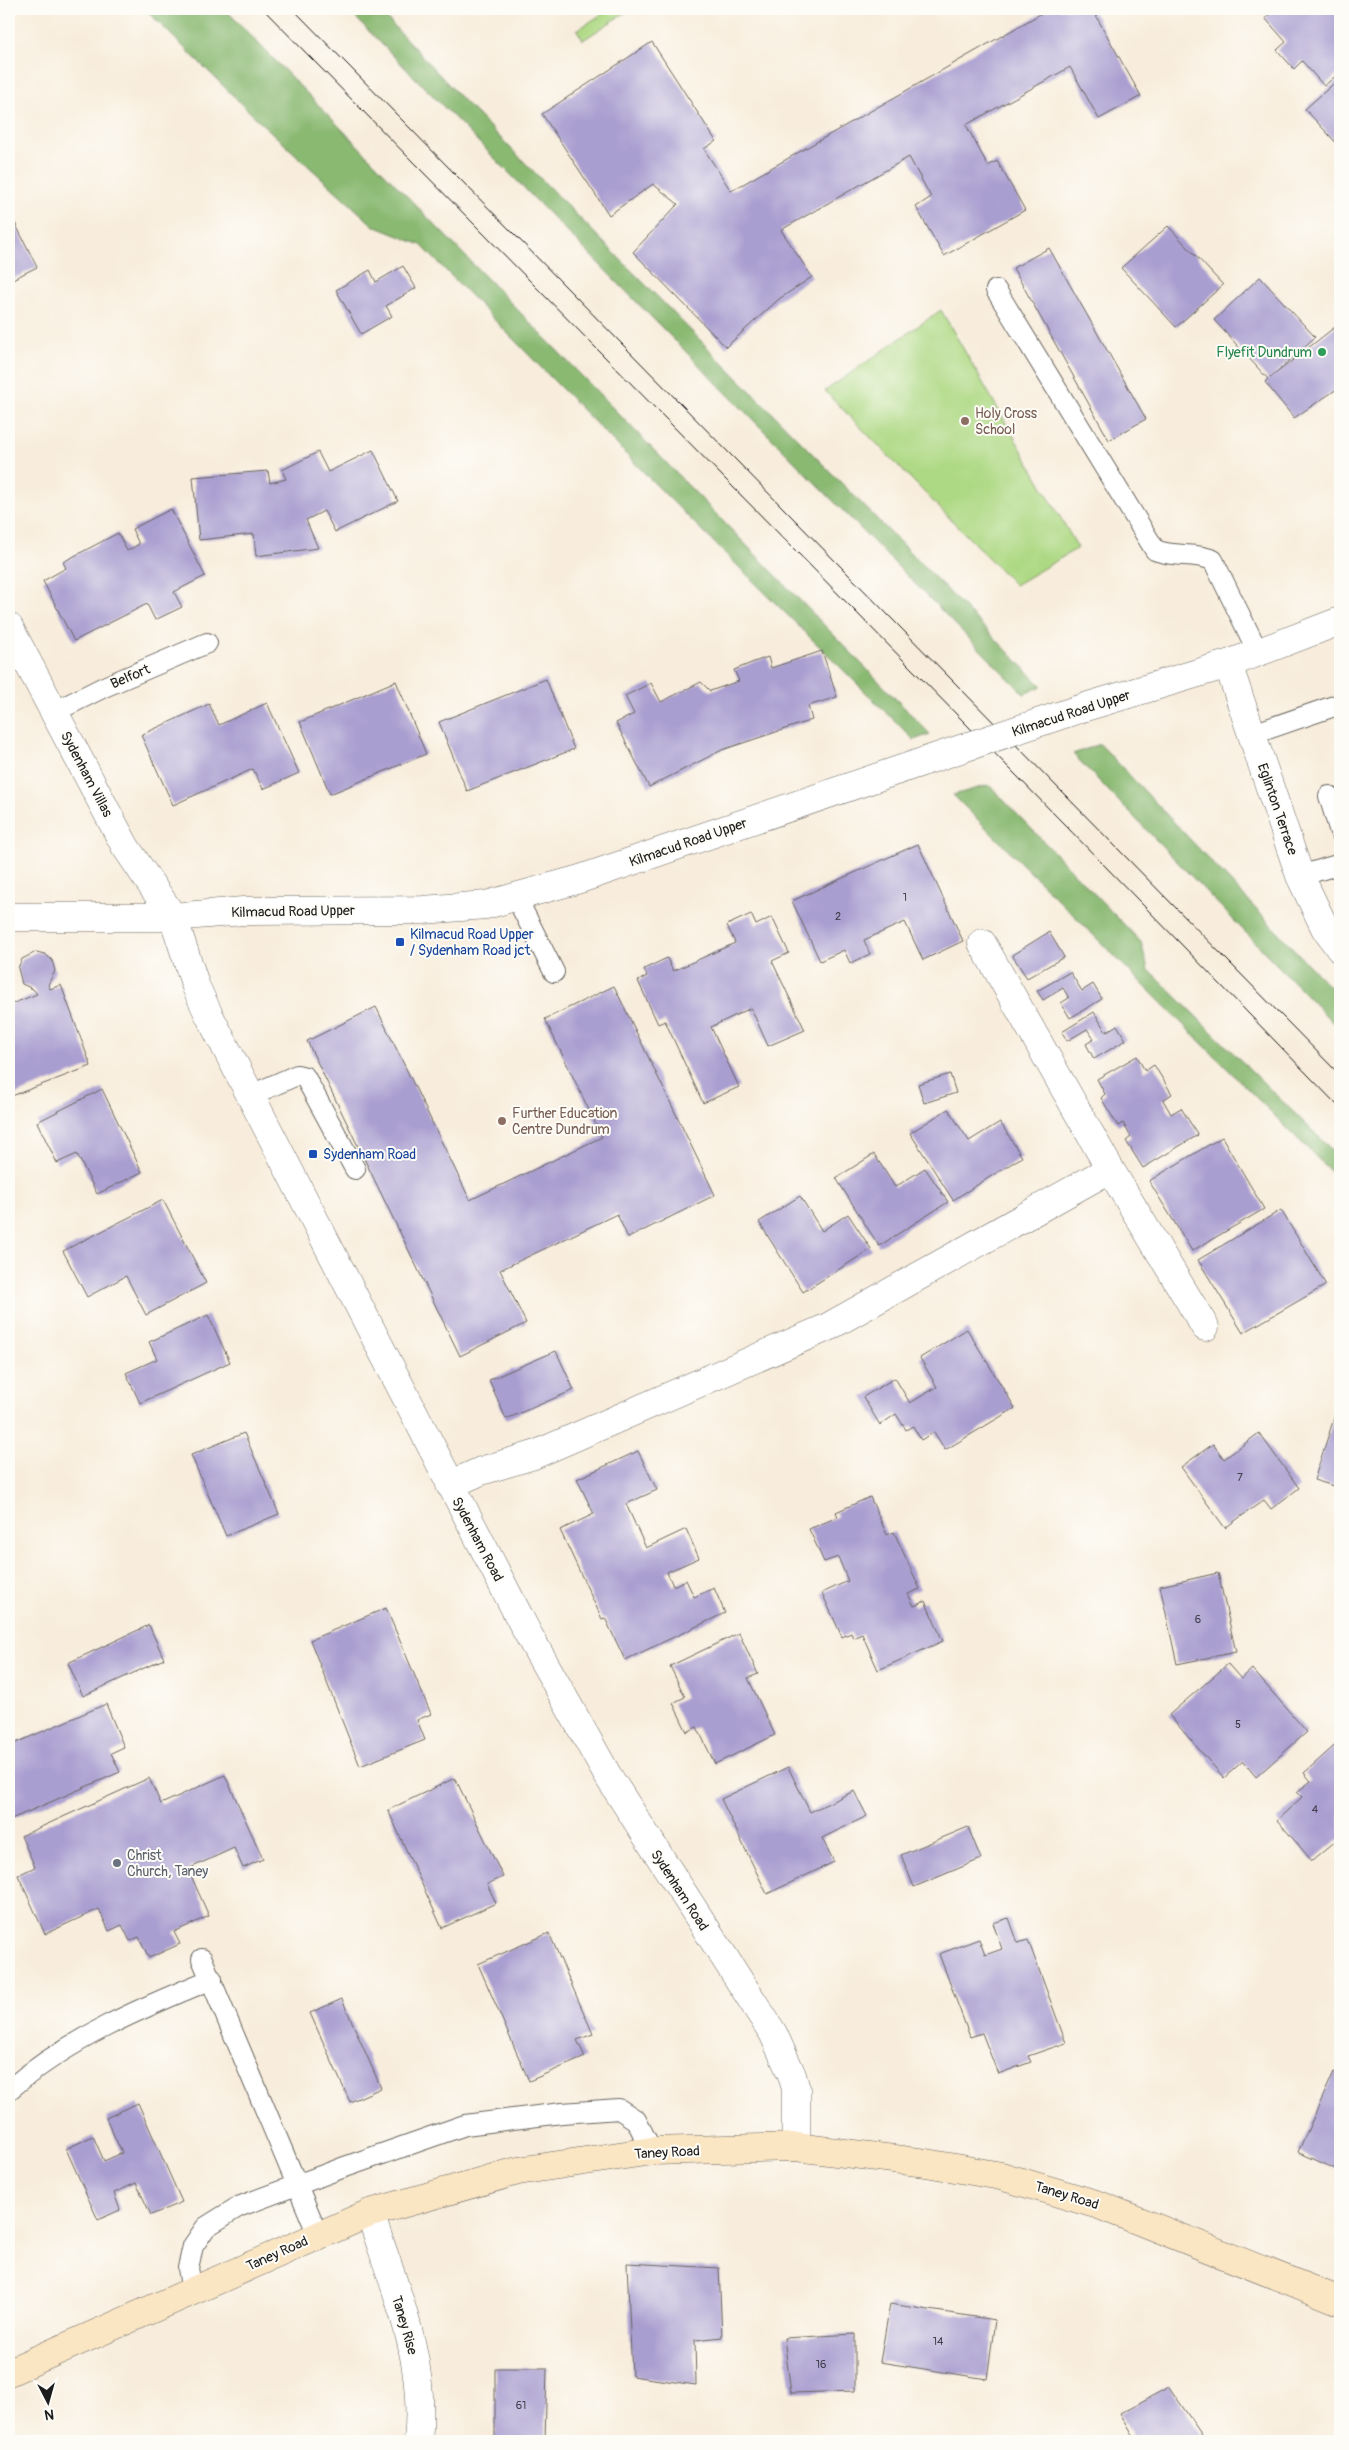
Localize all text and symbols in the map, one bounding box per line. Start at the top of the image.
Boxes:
place label: Flyefit Dundrum [1216,344,1312,361]
marker: Flyefit Dundrum [1316,346,1328,358]
place label: Holy Cross School [975,405,1038,438]
marker: Holy Cross School [959,415,971,427]
street label: Belfort [108,660,153,692]
street label: Kilmacud Road Upper [1010,686,1133,741]
street label: Sydenham Villas [57,729,117,821]
street label: Eglinton Terrace [1254,761,1301,857]
street label: Kilmacud Road Upper [627,814,749,871]
house number: 1 [903,891,907,904]
street label: Kilmacud Road Upper [231,902,355,921]
house number: 2 [835,910,841,923]
place label: Kilmacud Road Upper / Sydenham Road jct [410,926,534,959]
marker: Kilmacud Road Upper / Sydenham Road jct [394,936,406,948]
place label: Further Education Centre Dundrum [512,1105,618,1138]
marker: Further Education Centre Dundrum [496,1115,508,1127]
place label: Sydenham Road [323,1146,416,1163]
marker: Sydenham Road [307,1148,319,1160]
house number: 7 [1237,1471,1243,1484]
street label: Sydenham Road [448,1494,507,1585]
house number: 6 [1195,1613,1201,1626]
house number: 5 [1235,1718,1241,1731]
house number: 4 [1312,1803,1319,1816]
place label: Christ Church, Taney [127,1847,208,1880]
street label: Sydenham Road [647,1847,712,1934]
marker: Christ Church, Taney [111,1857,123,1869]
street label: Taney Road [634,2142,700,2163]
street label: Taney Road [1033,2178,1101,2213]
street label: Taney Road [244,2232,311,2275]
street label: Taney Rise [388,2294,421,2357]
house number: 14 [933,2335,944,2348]
house number: 16 [816,2358,826,2371]
north arrow [22,2378,72,2428]
house number: 61 [516,2399,526,2412]
text: N [44,2405,55,2423]

